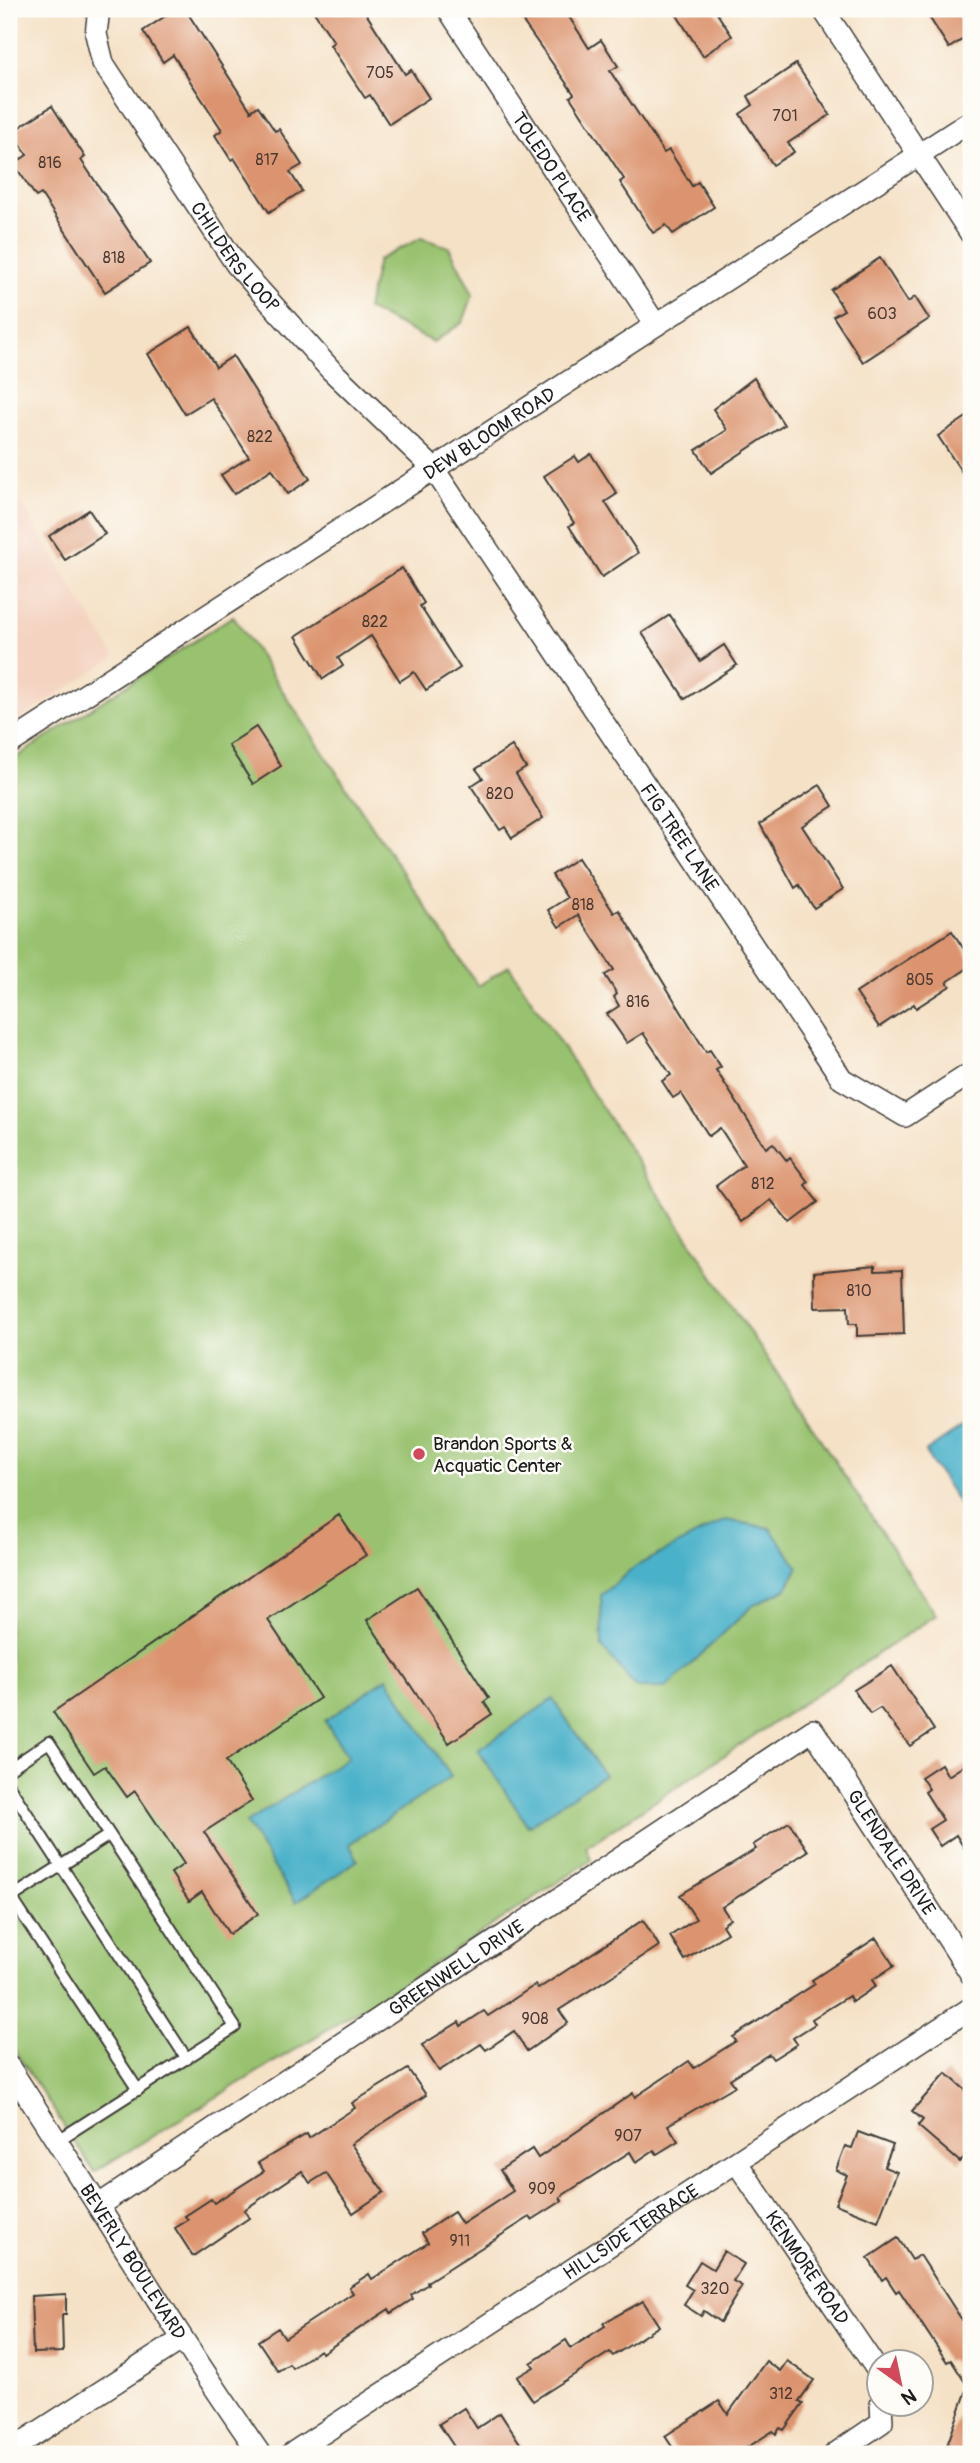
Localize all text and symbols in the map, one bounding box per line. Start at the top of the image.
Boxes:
house number: 705 [366,63,394,83]
house number: 701 [772,106,798,126]
street label: TOLEDO PLACE [506,108,596,227]
house number: 817 [256,150,279,170]
house number: 816 [38,153,62,173]
street label: CHILDERS LOOP [185,197,285,318]
house number: 818 [103,248,125,268]
house number: 603 [867,304,897,324]
street label: DEW BLOOM ROAD [419,382,560,486]
house number: 822 [247,427,273,447]
house number: 822 [362,612,388,632]
street label: FIG TREE LANE [635,779,724,896]
house number: 820 [486,784,514,804]
house number: 818 [572,895,594,915]
house number: 805 [906,970,934,990]
house number: 816 [626,992,650,1012]
house number: 812 [751,1174,775,1194]
house number: 810 [846,1281,872,1301]
place label: Brandon Sports & Acquatic Center [433,1432,573,1478]
marker: Brandon Sports & Acquatic Center [411,1446,427,1462]
street label: GLENDALE DRIVE [842,1785,941,1920]
street label: GREENWELL DRIVE [384,1914,529,2022]
house number: 908 [521,2009,549,2029]
house number: 907 [614,2126,642,2146]
house number: 909 [528,2179,556,2199]
street label: HILLSIDE TERRACE [559,2179,704,2285]
street label: BEVERLY BOULEVARD [74,2180,191,2345]
street label: KENMORE ROAD [760,2206,854,2330]
house number: 911 [450,2231,470,2251]
house number: 320 [701,2279,729,2299]
north arrow [864,2348,934,2418]
text: N [897,2383,921,2410]
house number: 312 [769,2384,793,2404]

